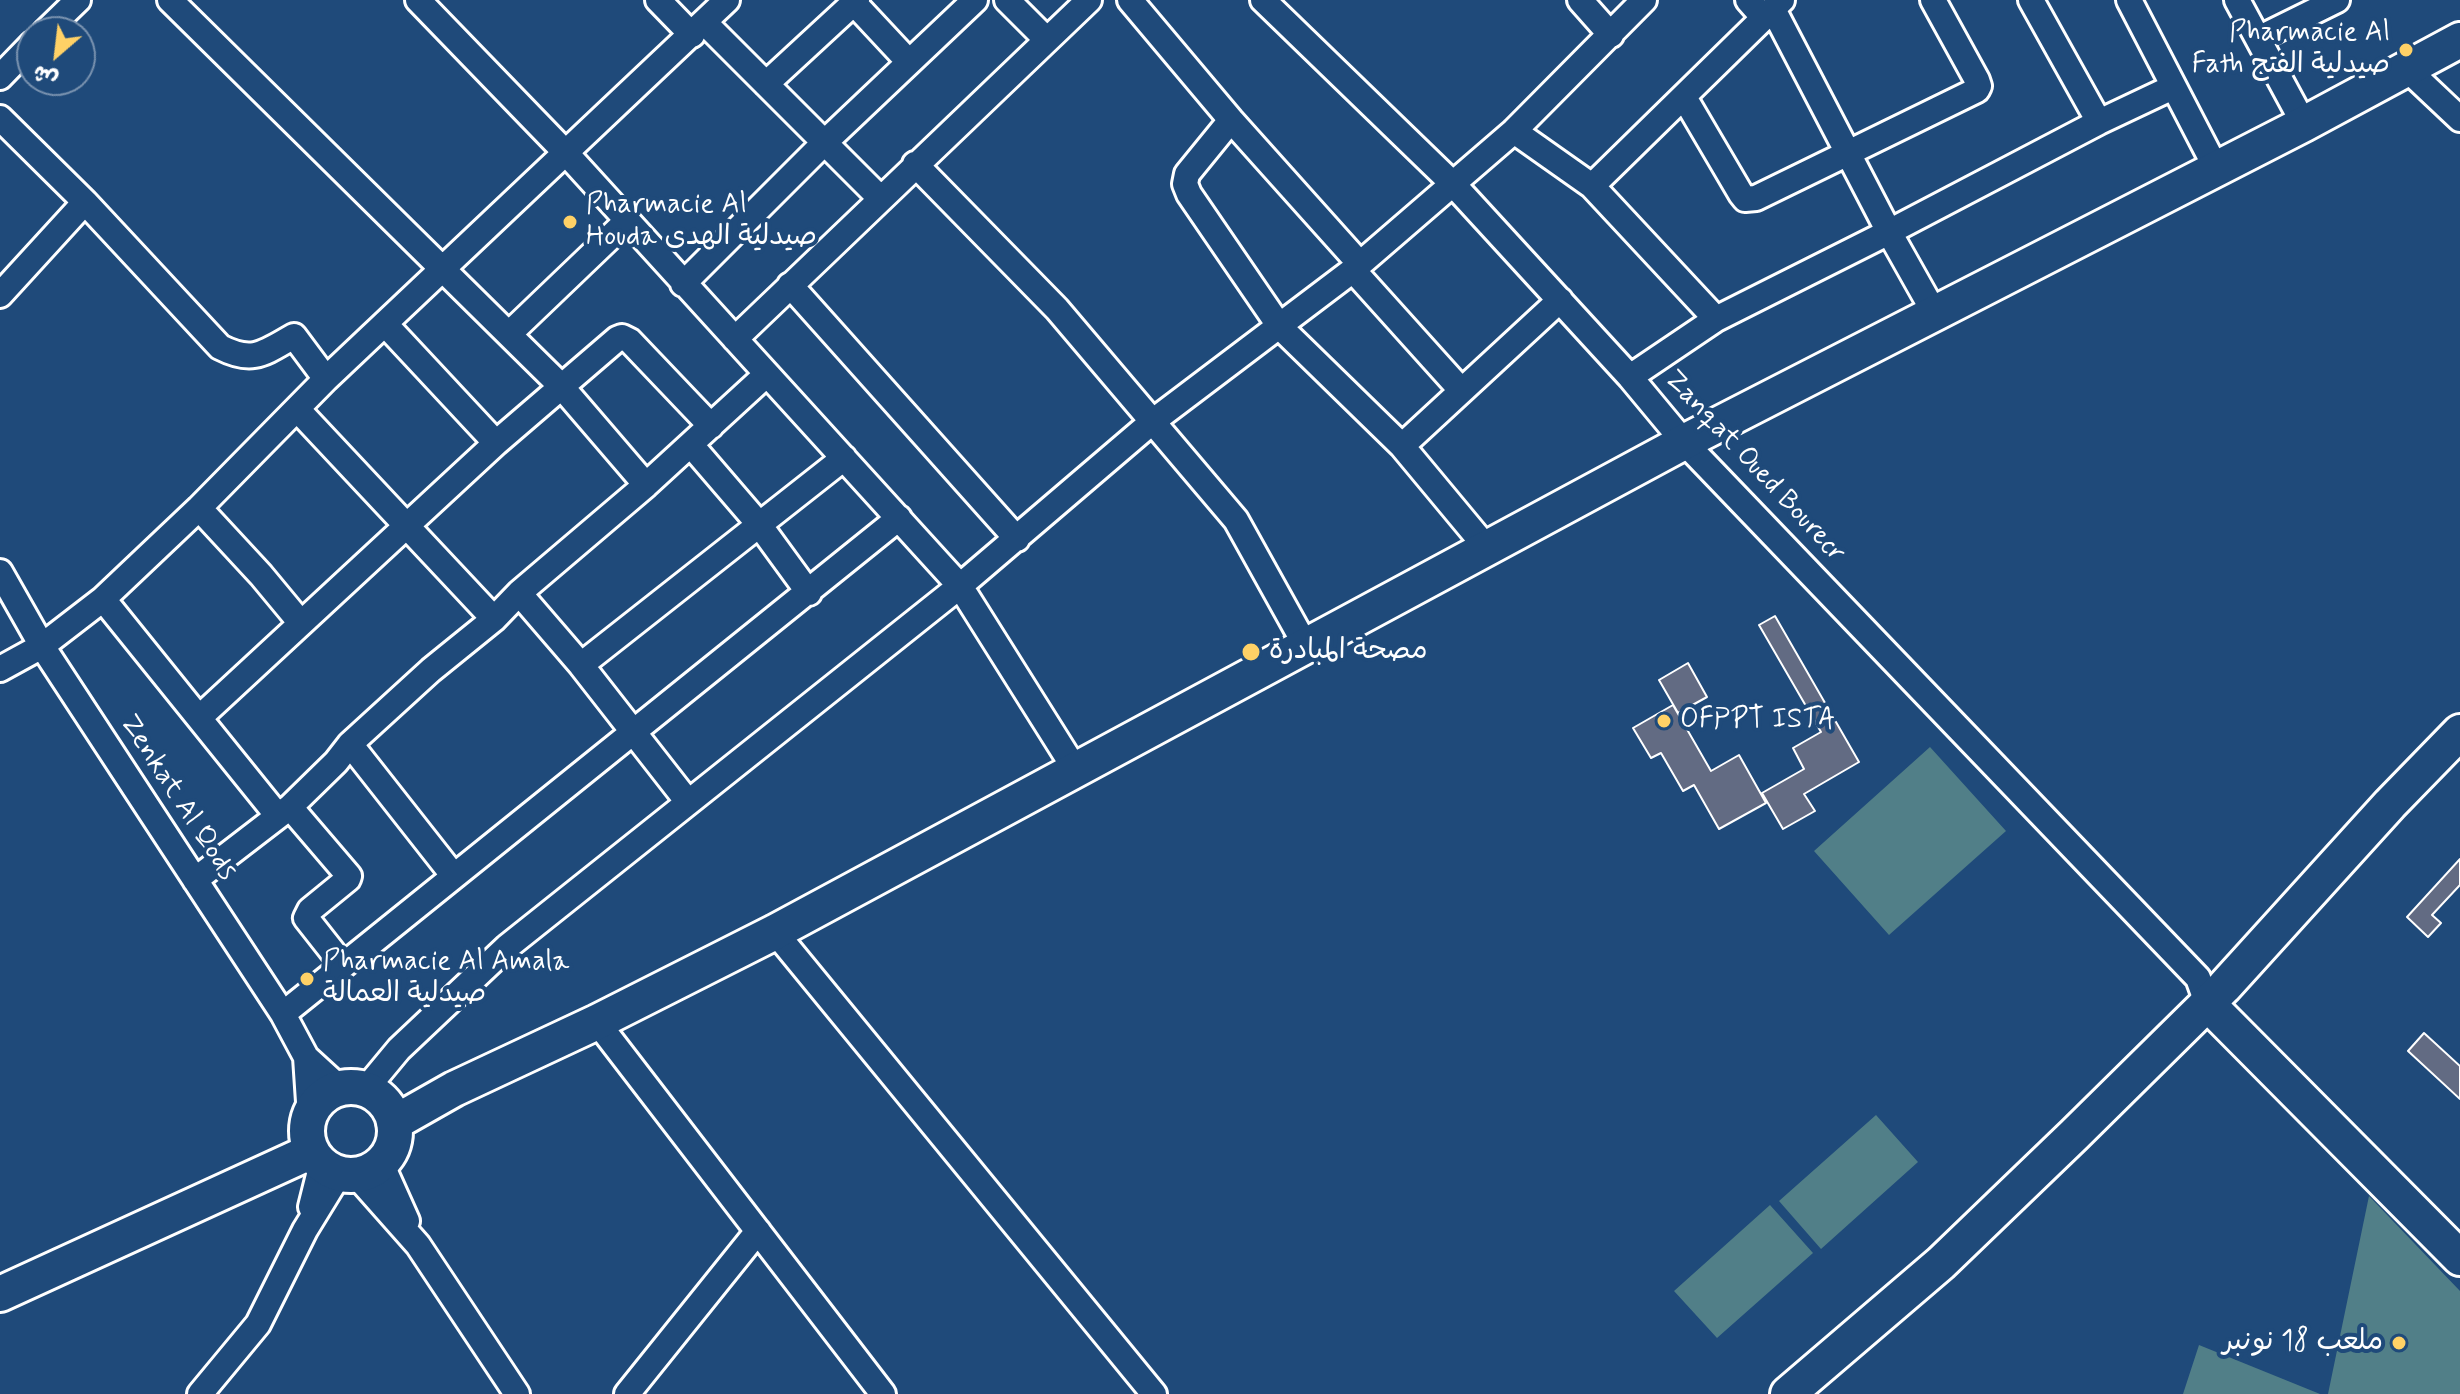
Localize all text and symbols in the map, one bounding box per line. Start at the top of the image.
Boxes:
north arrow [16,16,96,96]
place label: Pharmacie Al Fath صيدلية الفتح [2192,17,2390,83]
marker: Pharmacie Al Fath صيدلية الفتح [2397,41,2415,59]
text: ش [28,57,63,93]
place label: Pharmacie Al Houda صيدلية الهدى [586,189,817,255]
marker: Pharmacie Al Houda صيدلية الهدى [561,213,579,231]
street label: Zanqat Oued Bourecr [1656,364,1852,570]
place label: مصحة المبادرة [1269,635,1428,669]
marker: مصحة المبادرة [1240,641,1262,663]
place label: OFPPT ISTA [1680,704,1835,738]
street label: Zenkat Al Qods [111,709,243,887]
marker: OFPPT ISTA [1655,712,1673,730]
place label: Pharmacie Al Amala صيدلية العمالة [323,946,569,1012]
marker: Pharmacie Al Amala صيدلية العمالة [298,970,316,988]
place label: ملعب 18 نونبر [2223,1326,2383,1360]
marker: ملعب 18 نونبر [2390,1334,2408,1352]

